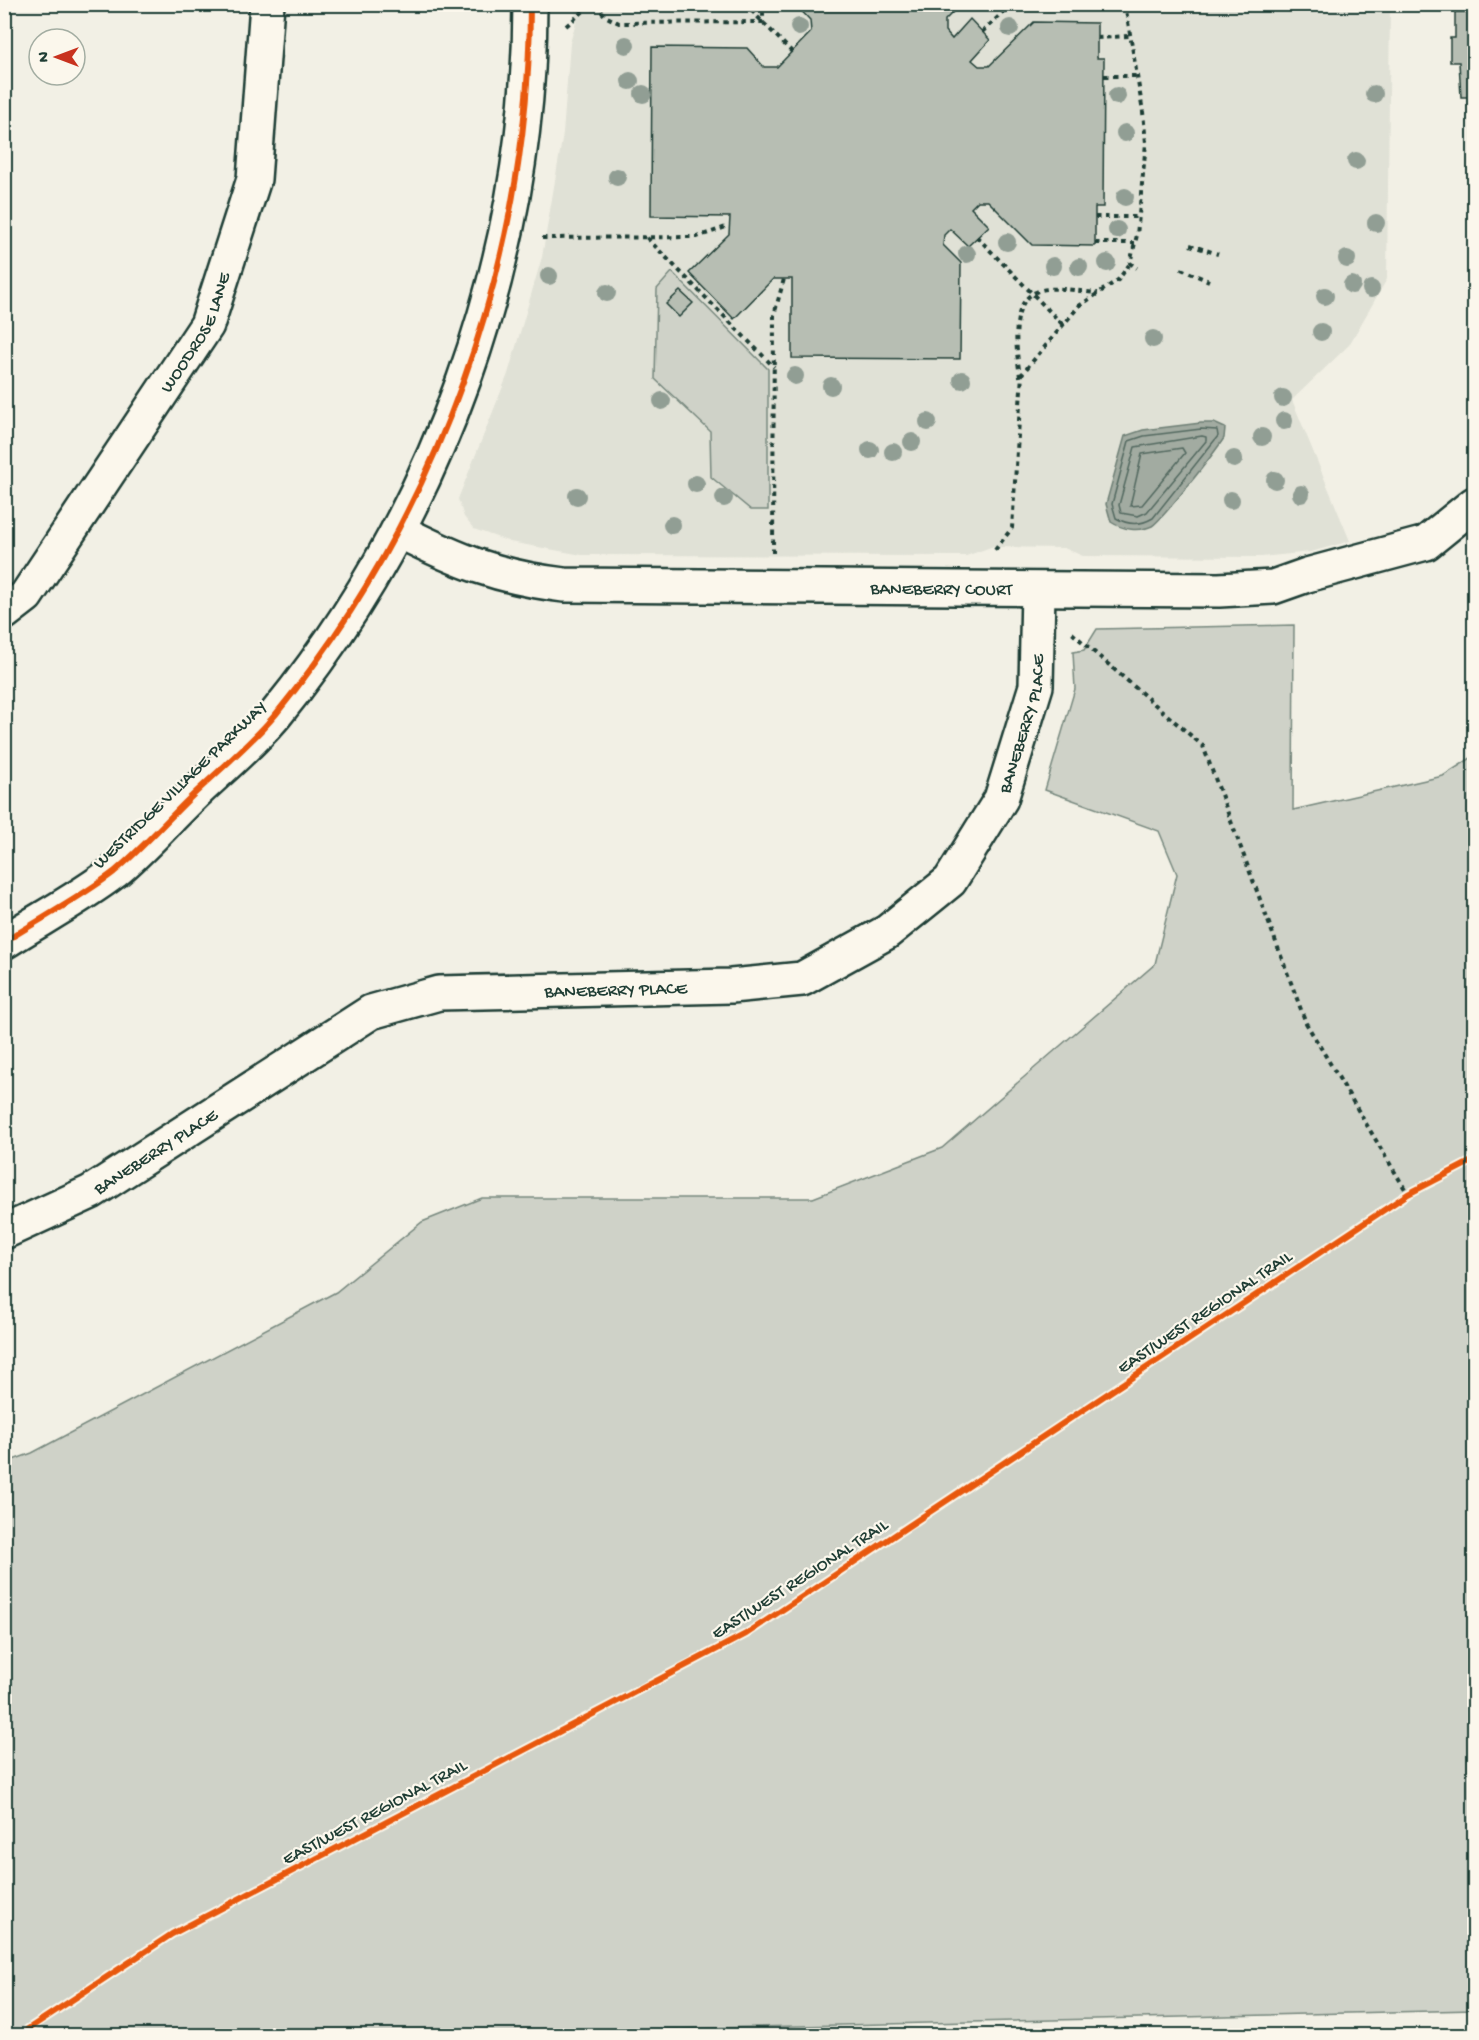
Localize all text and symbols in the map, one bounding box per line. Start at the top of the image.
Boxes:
north arrow [27,27,87,87]
text: N [36,51,55,62]
street label: WOODROSE LANE [157,270,236,397]
street label: BANEBERRY COURT [869,579,1013,601]
street label: BANEBERRY PLACE [995,653,1050,797]
street label: WESTRIDGE VILLAGE PARKWAY [90,697,272,874]
street label: BANEBERRY PLACE [543,979,688,1003]
street label: BANEBERRY PLACE [90,1105,223,1201]
street label: EAST/WEST REGIONAL TRAIL [1114,1246,1298,1379]
street label: EAST/WEST REGIONAL TRAIL [708,1514,894,1645]
street label: EAST/WEST REGIONAL TRAIL [279,1755,472,1871]

